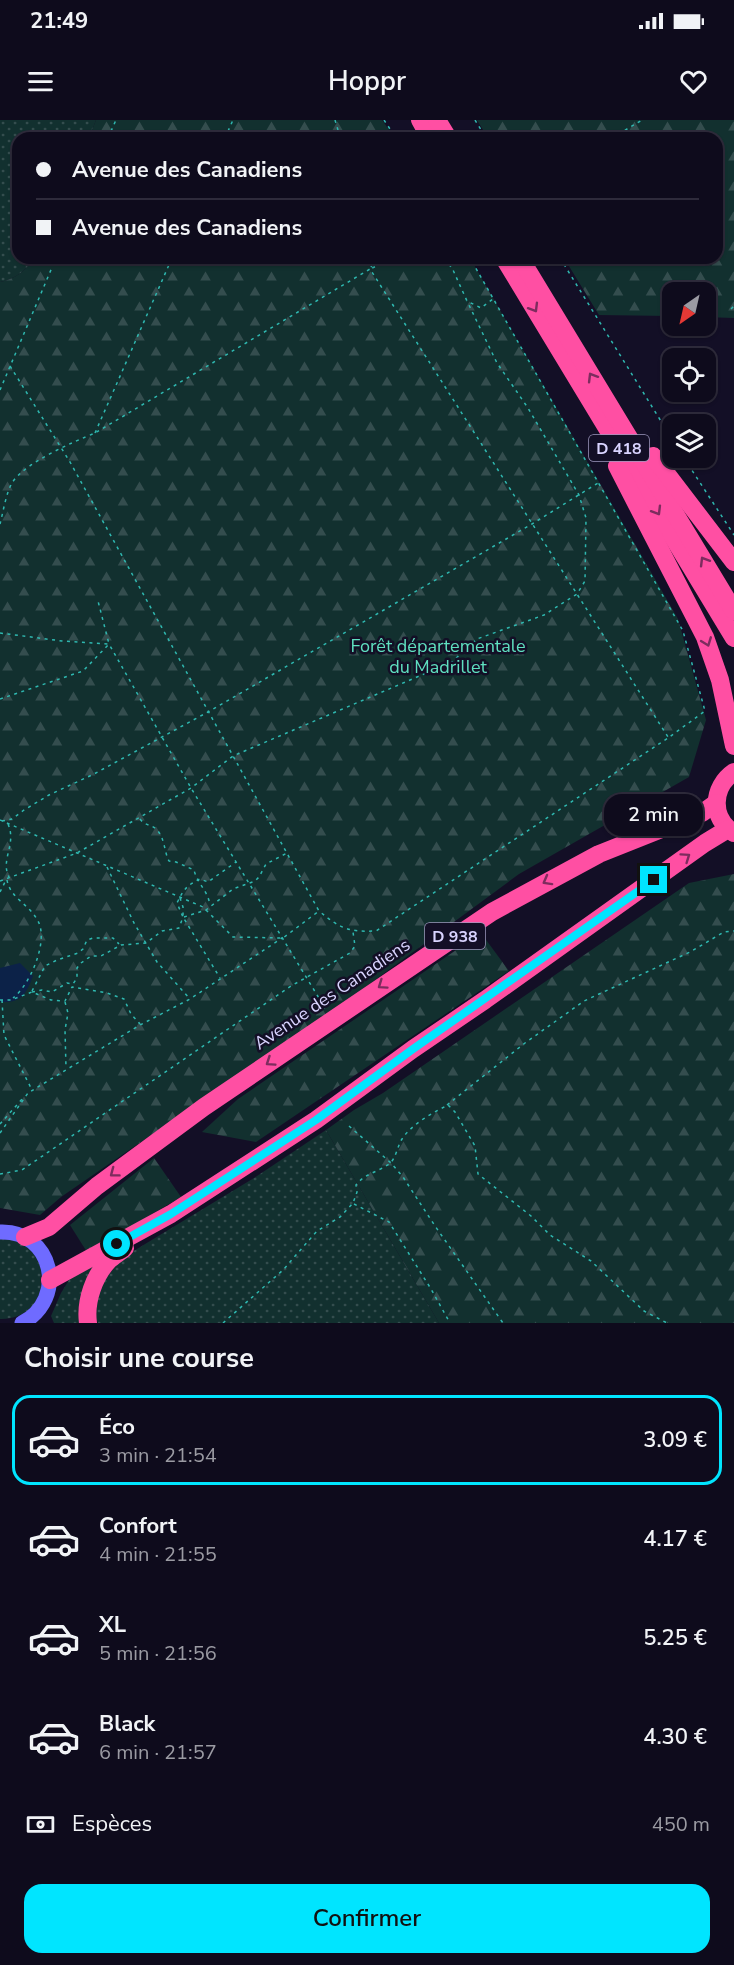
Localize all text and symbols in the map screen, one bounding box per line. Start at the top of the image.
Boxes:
text: 21:49 [30,6,88,36]
text: Hoppr [328,63,406,100]
icon: menu [24,65,57,98]
icon: heart [677,65,710,98]
text: Avenue des Canadiens [72,155,302,185]
text: Avenue des Canadiens [72,213,302,243]
north arrow [662,282,716,336]
map controls [662,282,716,468]
one-way arrow [526,302,538,312]
button: locate [662,348,716,402]
one-way arrow [587,373,599,383]
button: layers [662,414,716,468]
road number: D 418 [589,435,649,461]
one-way arrow [649,505,661,515]
one-way arrow [699,557,711,567]
park label: Forêt départementale du Madrillet [350,634,526,679]
one-way arrow [700,636,712,647]
callout: 2 min [604,793,704,835]
text: 2 min [628,801,679,828]
one-way arrow [680,853,691,864]
route end [640,866,667,893]
one-way arrow [543,874,553,885]
road number: D 938 [425,923,485,949]
street label: Avenue des Canadiens [249,933,415,1055]
one-way arrow [378,978,389,989]
one-way arrow [265,1055,276,1066]
one-way arrow [110,1166,121,1177]
route start [103,1230,130,1257]
text: Choisir une course [24,1340,254,1377]
text: Éco [99,1412,135,1442]
icon: car [27,1413,81,1467]
text: 3.09 € [643,1425,707,1455]
text: 3 min · 21:54 [99,1442,217,1469]
text: Confort [99,1511,177,1541]
icon: car [27,1512,81,1566]
text: 4.17 € [643,1524,707,1554]
text: 4 min · 21:55 [99,1541,217,1568]
text: XL [99,1610,126,1640]
icon: car [27,1611,81,1665]
text: 5.25 € [643,1623,707,1653]
text: 5 min · 21:56 [99,1640,217,1667]
text: Black [99,1709,155,1739]
icon: car [27,1710,81,1764]
text: 4.30 € [643,1722,707,1752]
text: 6 min · 21:57 [99,1739,217,1766]
icon: cash [24,1808,57,1841]
text: Espèces [72,1809,152,1839]
text: 450 m [652,1811,710,1838]
button: Confirmer [24,1884,710,1953]

